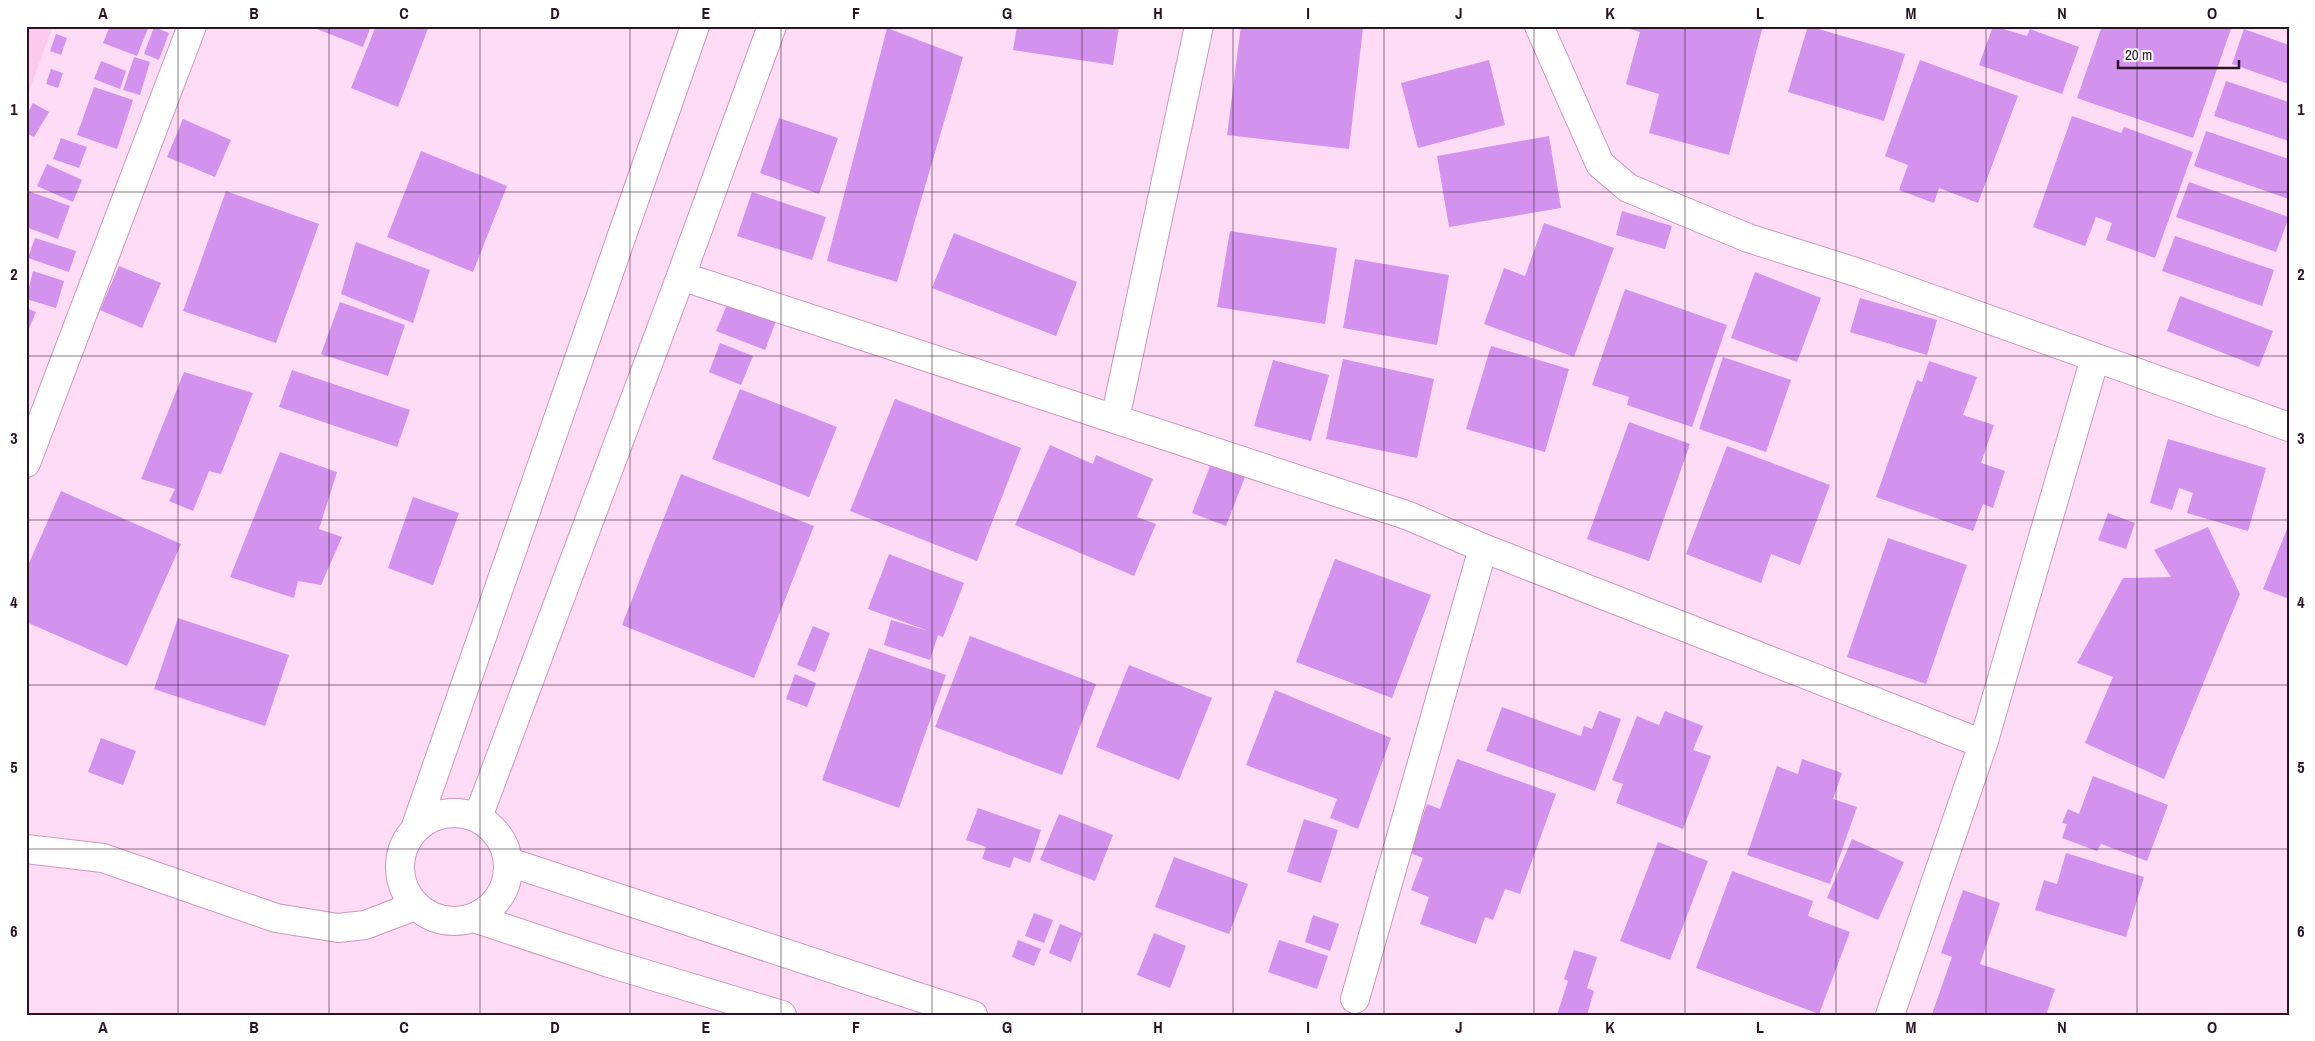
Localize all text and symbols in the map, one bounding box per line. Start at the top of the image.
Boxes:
text: A [98,2,108,24]
text: B [249,2,259,24]
text: C [399,2,409,24]
text: D [550,2,560,24]
text: E [702,2,711,24]
text: F [852,2,860,24]
text: G [1002,2,1012,24]
text: H [1153,2,1163,24]
text: I [1306,2,1310,24]
text: J [1455,2,1463,24]
text: K [1605,2,1615,24]
text: L [1756,2,1764,24]
text: M [1906,2,1917,24]
text: N [2057,2,2067,24]
text: O [2207,2,2217,24]
scale bar [2118,38,2239,70]
text: 20 m [2125,44,2152,65]
text: 1 [10,98,18,120]
text: 1 [2297,98,2305,120]
text: 2 [10,263,18,285]
text: 2 [2297,263,2305,285]
text: 3 [10,427,18,449]
text: 3 [2297,427,2305,449]
text: 4 [10,591,18,613]
text: 4 [2297,591,2305,613]
text: 5 [10,756,18,778]
text: 5 [2297,756,2305,778]
text: 6 [10,920,18,942]
text: 6 [2297,920,2305,942]
text: A [98,1016,108,1038]
text: B [249,1016,259,1038]
text: C [399,1016,409,1038]
text: D [550,1016,560,1038]
text: E [702,1016,711,1038]
text: F [852,1016,860,1038]
text: G [1002,1016,1012,1038]
text: H [1153,1016,1163,1038]
text: I [1306,1016,1310,1038]
text: J [1455,1016,1463,1038]
text: K [1605,1016,1615,1038]
text: L [1756,1016,1764,1038]
text: M [1906,1016,1917,1038]
text: N [2057,1016,2067,1038]
text: O [2207,1016,2217,1038]

